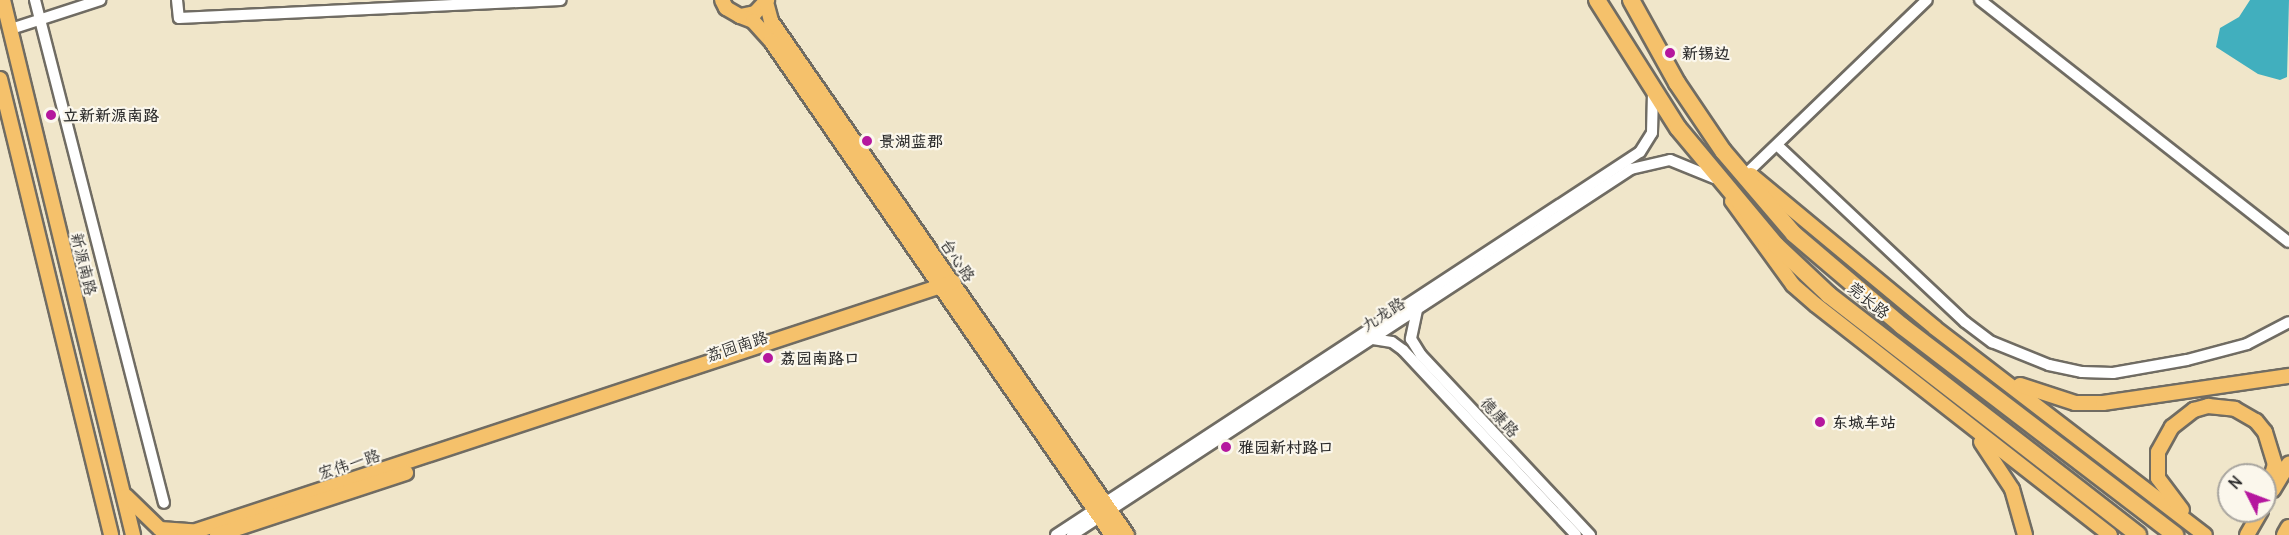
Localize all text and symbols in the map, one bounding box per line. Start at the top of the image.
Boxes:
place label: 新锡边 [1682,43,1730,63]
marker: 新锡边 [1663,46,1677,60]
place label: 立新新源南路 [63,105,159,125]
marker: 立新新源南路 [44,108,58,122]
place label: 景湖蓝郡 [879,131,943,151]
marker: 景湖蓝郡 [860,134,874,148]
street label: 新源南路 [67,231,101,297]
street label: 台心路 [937,235,979,285]
street label: 莞长路 [1844,277,1894,323]
street label: 九龙路 [1358,293,1408,335]
street label: 荔园南路 [704,327,770,365]
place label: 荔园南路口 [780,348,860,368]
marker: 荔园南路口 [761,351,775,365]
street label: 德康路 [1477,393,1523,441]
place label: 东城车站 [1832,412,1896,432]
marker: 东城车站 [1813,415,1827,429]
place label: 雅园新村路口 [1238,437,1334,457]
marker: 雅园新村路口 [1219,440,1233,454]
street label: 宏伟一路 [316,445,382,483]
north arrow [2217,463,2277,523]
text: N [2224,471,2246,493]

